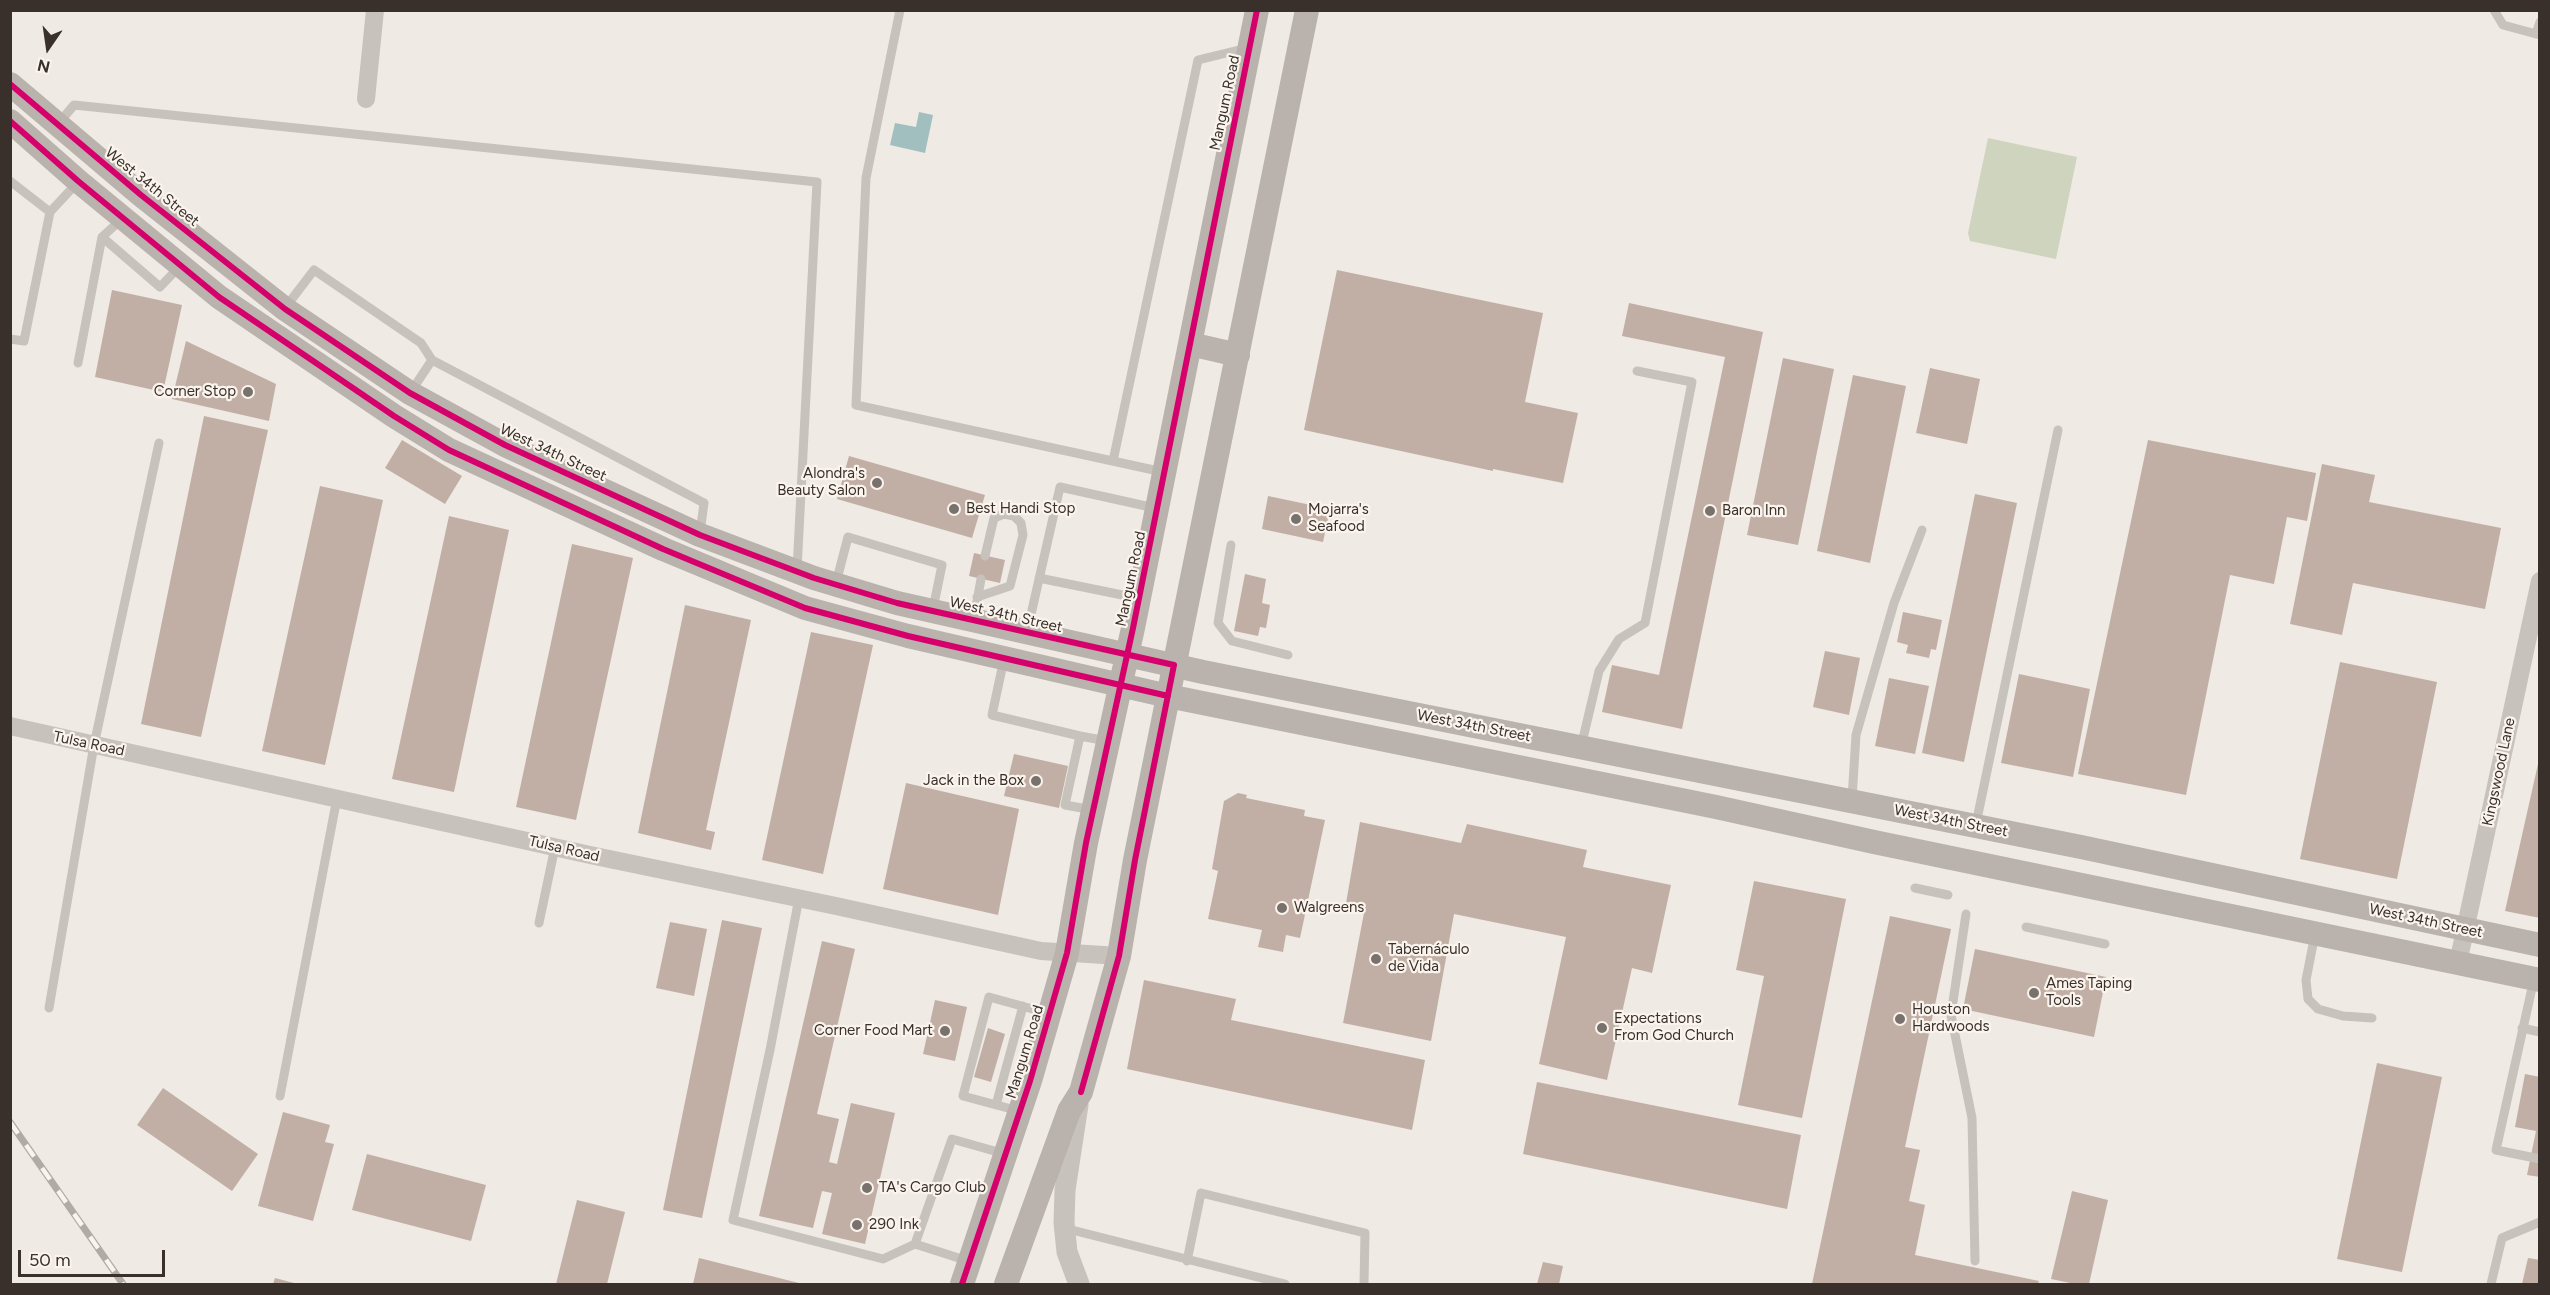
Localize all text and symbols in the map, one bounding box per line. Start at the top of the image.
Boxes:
north arrow [18,18,78,78]
street label: Mangum Road [1206,54,1244,152]
text: N [36,55,52,77]
street label: West 34th Street [101,144,203,230]
place label: Corner Stop [154,383,236,401]
marker: Corner Stop [241,385,255,399]
street label: West 34th Street [497,420,609,486]
place label: Alondra's Beauty Salon [777,465,865,500]
marker: Alondra's Beauty Salon [870,476,884,490]
place label: Best Handi Stop [966,500,1075,518]
place label: Mojarra's Seafood [1308,501,1369,536]
marker: Best Handi Stop [947,502,961,516]
place label: Baron Inn [1722,502,1785,520]
marker: Baron Inn [1703,504,1717,518]
marker: Mojarra's Seafood [1289,512,1303,526]
street label: Mangum Road [1112,530,1150,628]
street label: West 34th Street [948,593,1064,637]
street label: West 34th Street [1416,706,1532,746]
street label: Kingswood Lane [2479,716,2519,828]
street label: Tulsa Road [52,728,126,760]
place label: Jack in the Box [923,772,1024,790]
marker: Jack in the Box [1029,774,1043,788]
street label: West 34th Street [1893,801,2009,841]
street label: Tulsa Road [527,832,601,866]
place label: Walgreens [1294,899,1364,917]
street label: West 34th Street [2368,900,2484,942]
marker: Walgreens [1275,901,1289,915]
place label: Tabernáculo de Vida [1388,941,1470,976]
marker: Tabernáculo de Vida [1369,952,1383,966]
place label: Ames Taping Tools [2046,975,2132,1010]
marker: Ames Taping Tools [2027,986,2041,1000]
place label: Houston Hardwoods [1912,1001,1990,1036]
street label: Mangum Road [1002,1003,1048,1101]
place label: Expectations From God Church [1614,1010,1734,1045]
marker: Houston Hardwoods [1893,1012,1907,1026]
marker: Expectations From God Church [1595,1021,1609,1035]
place label: Corner Food Mart [814,1022,933,1040]
marker: Corner Food Mart [938,1024,952,1038]
place label: TA's Cargo Club [879,1179,986,1197]
marker: TA's Cargo Club [860,1181,874,1195]
place label: 290 Ink [869,1216,919,1234]
marker: 290 Ink [850,1218,864,1232]
scale bar [21,1238,168,1276]
text: 50 m [29,1249,71,1271]

